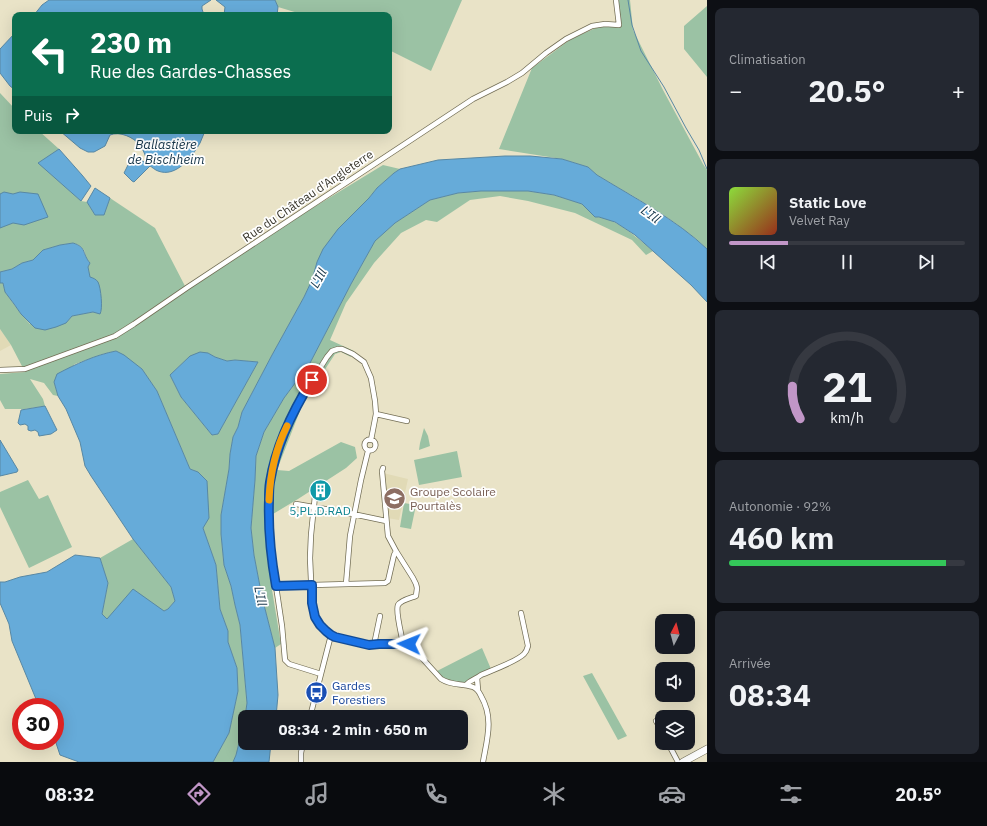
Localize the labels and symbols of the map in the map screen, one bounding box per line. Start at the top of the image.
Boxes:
water label: Ballastière de Bischheim [127,136,205,168]
street label: Rue du Château d'Angleterre [240,146,376,245]
water label: L'Ill [638,202,664,227]
water label: L'Ill [306,265,331,291]
pin [295,363,329,397]
building icon: 5,PL.D.RAD [307,477,333,503]
place label: Groupe Scolaire Pourtalès [410,484,496,513]
school or university icon: Groupe Scolaire Pourtalès [382,486,408,512]
place label: 5,PL.D.RAD [289,503,351,518]
water label: L'Ill [250,585,271,608]
north arrow [655,614,695,654]
position arrow [388,623,430,665]
place label: Gardes Forestiers [332,678,386,707]
bus stop icon: Gardes Forestiers [304,680,330,706]
speed limit sign: 30 [12,698,64,750]

